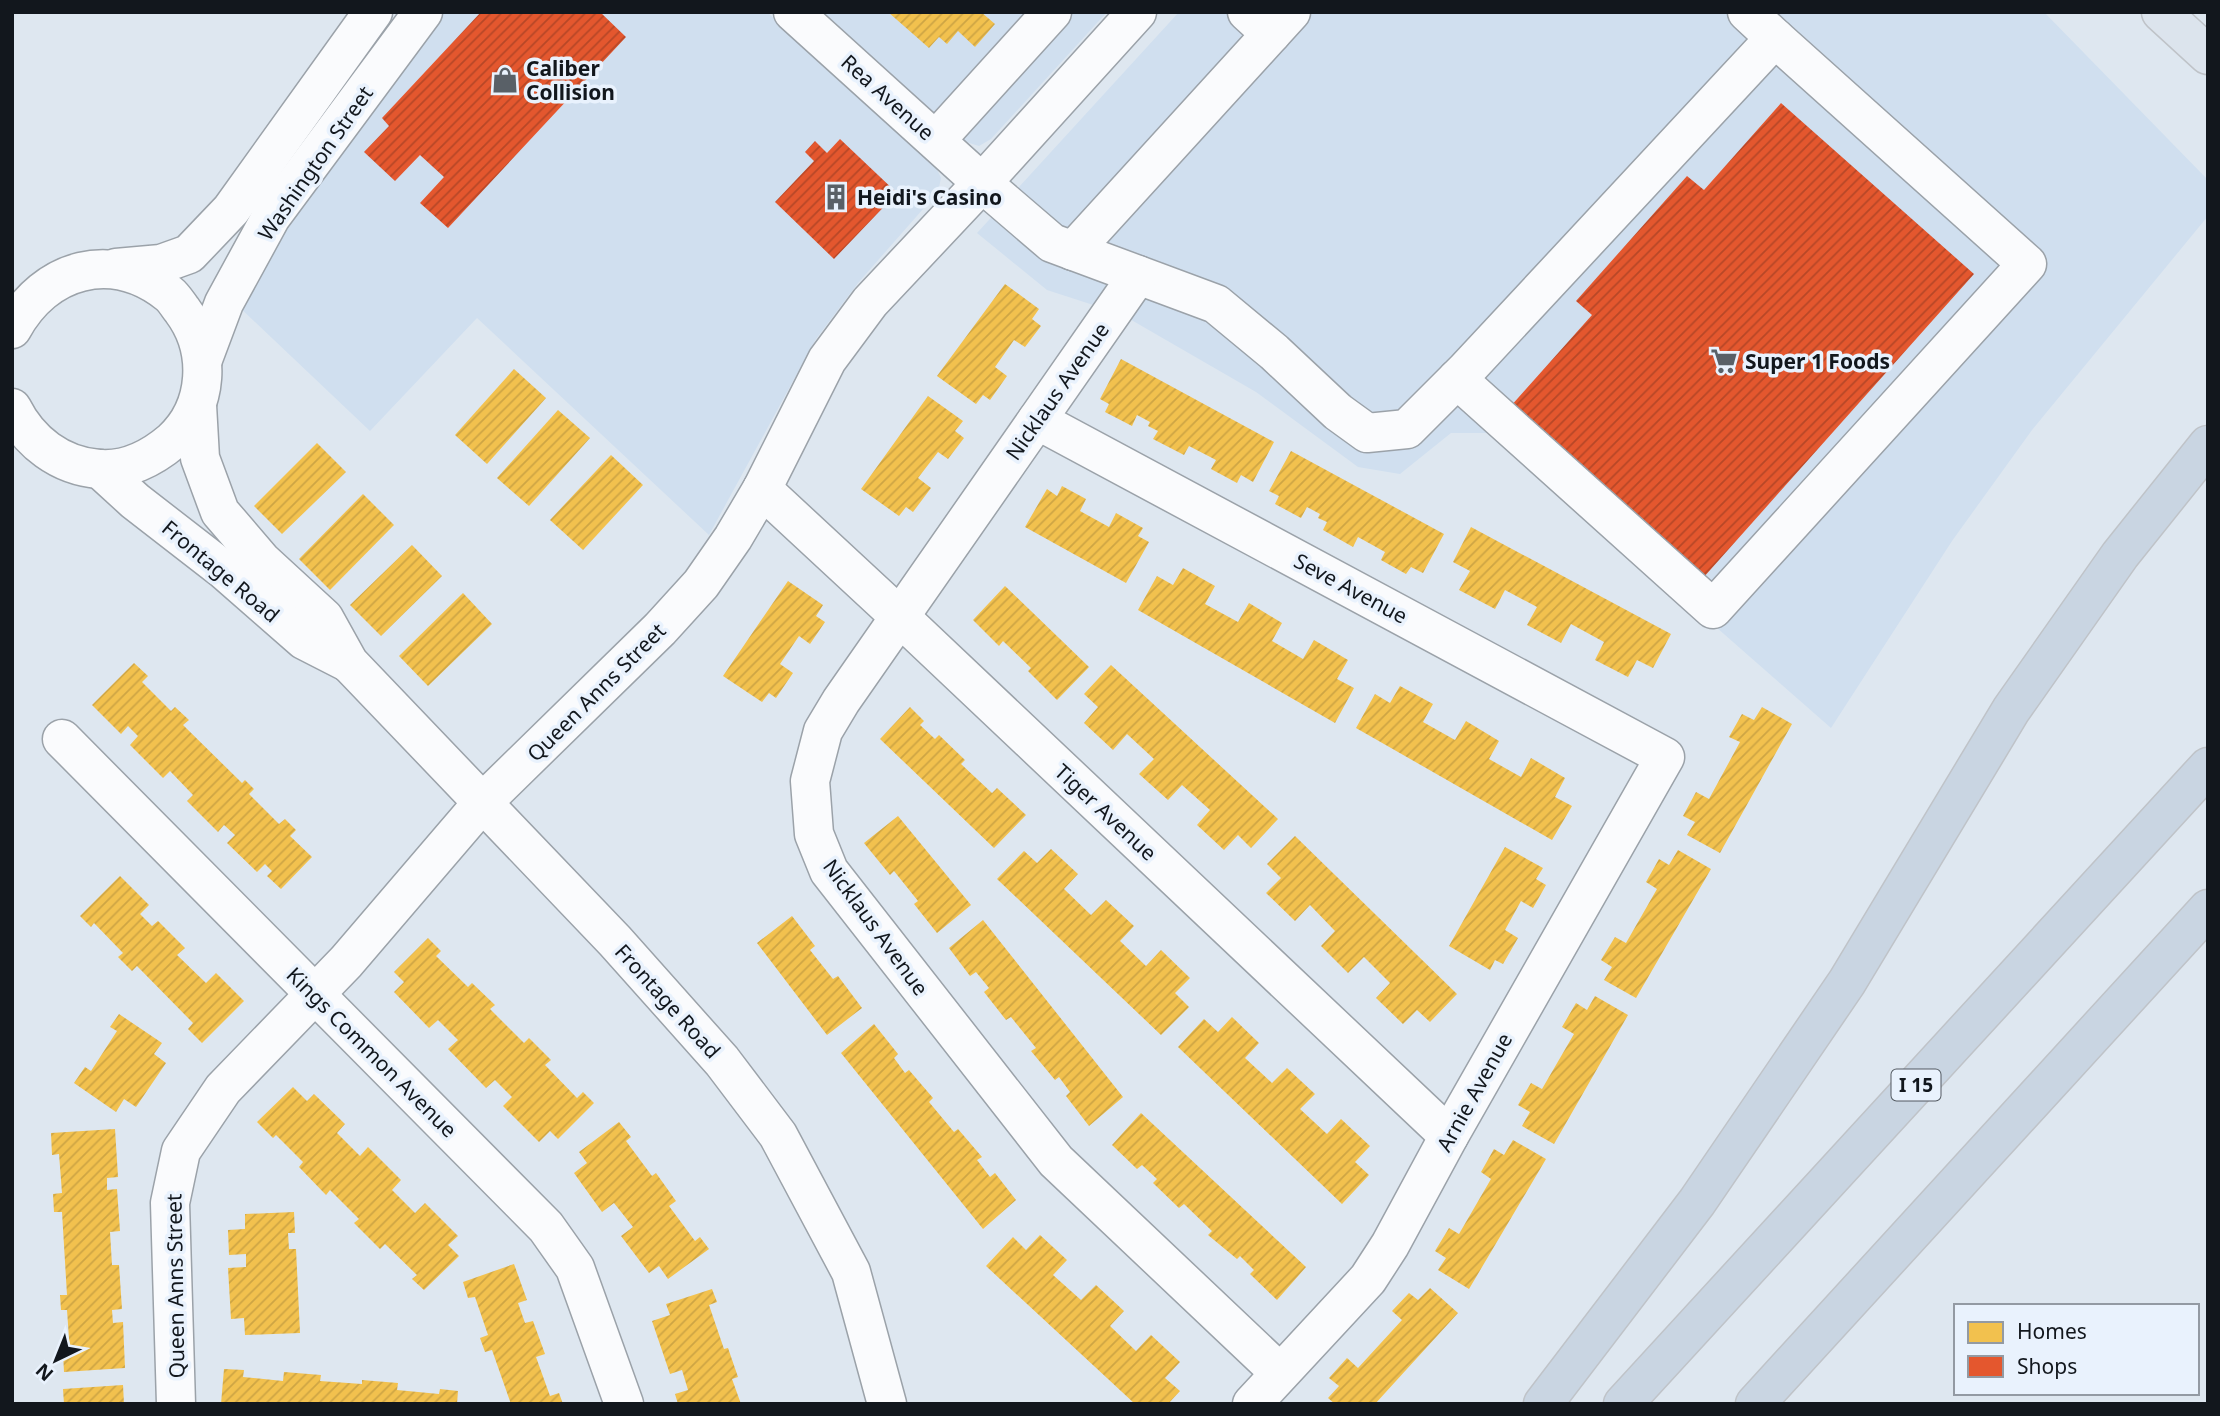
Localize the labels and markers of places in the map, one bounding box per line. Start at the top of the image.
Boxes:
place label: Caliber Collision [526,54,615,106]
shop icon: Caliber Collision [490,65,520,95]
building icon: Heidi's Casino [821,182,851,212]
place label: Heidi's Casino [857,183,1002,211]
supermarket icon: Super 1 Foods [1709,346,1739,376]
place label: Super 1 Foods [1745,347,1890,375]

